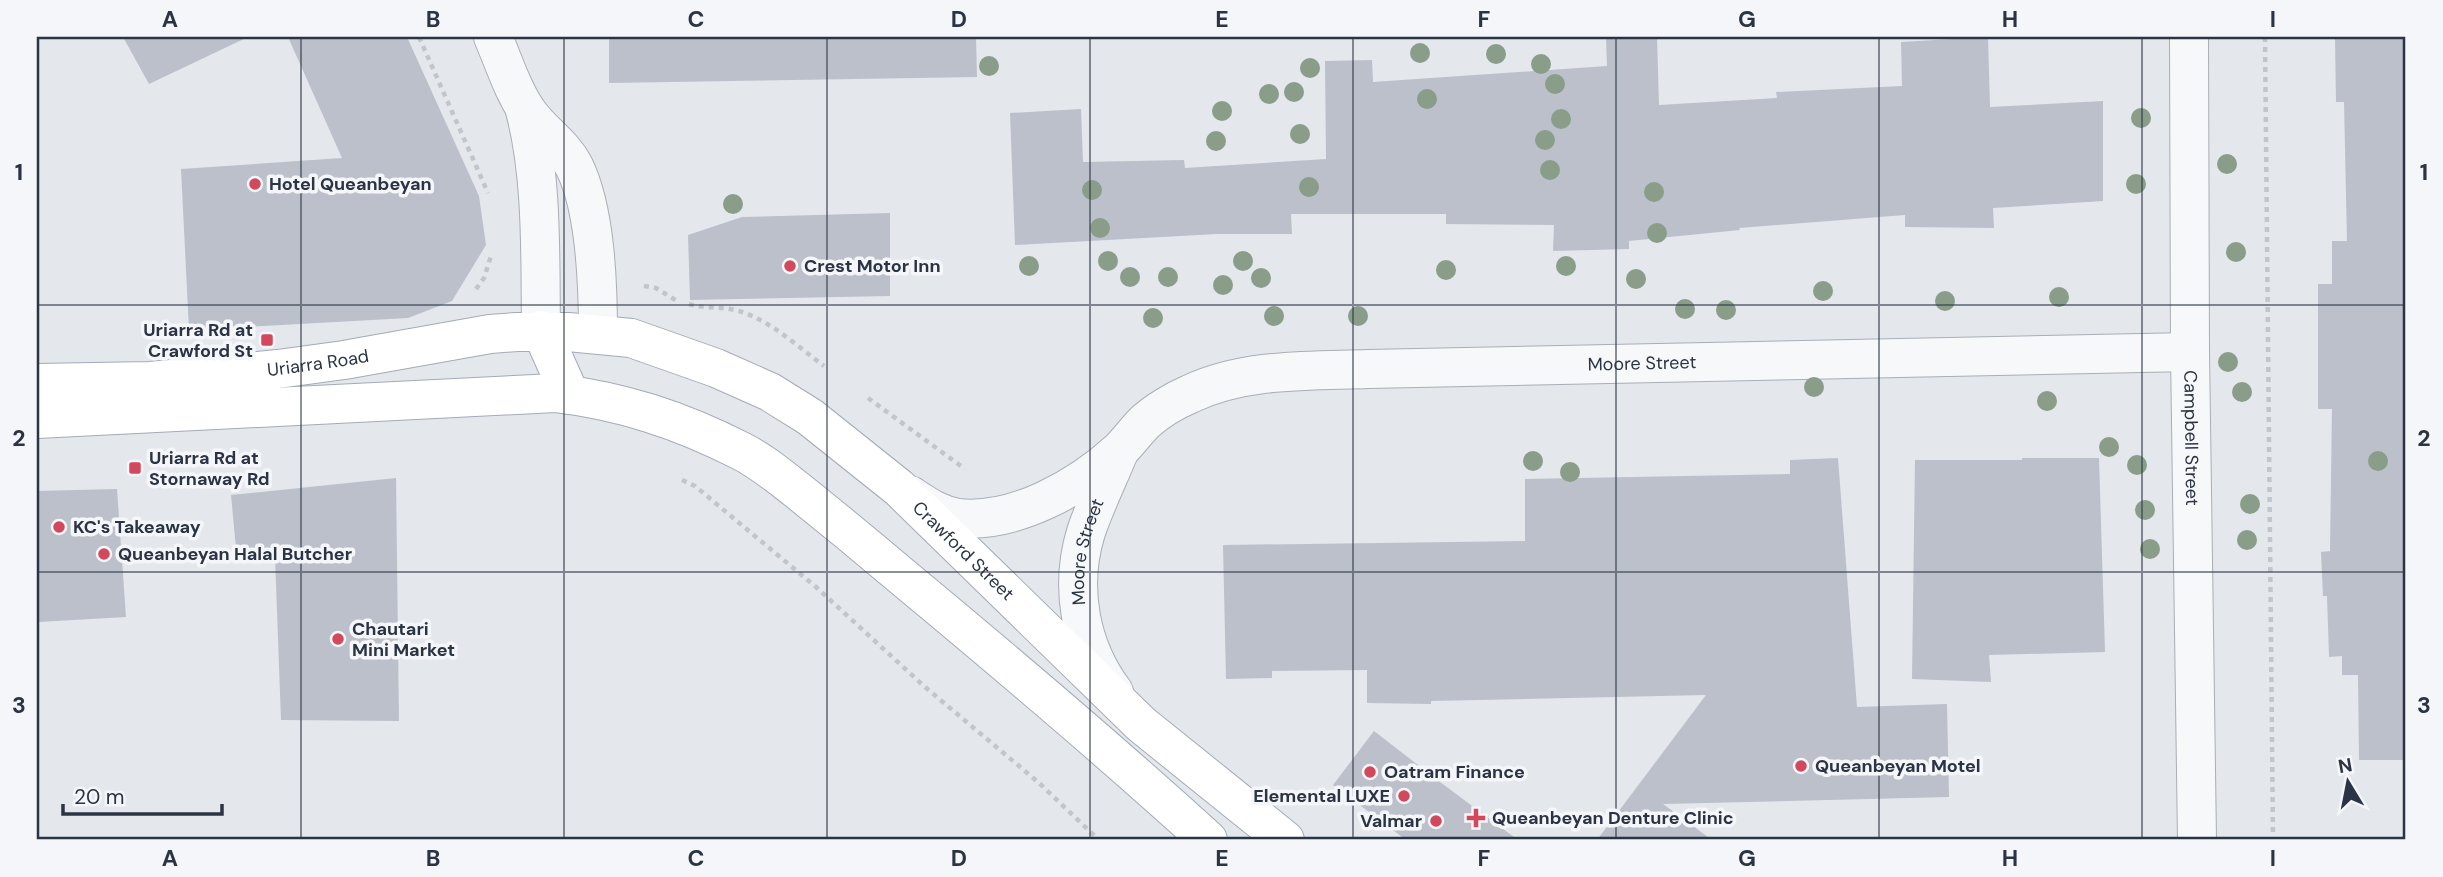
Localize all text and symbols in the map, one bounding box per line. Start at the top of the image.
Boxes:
text: A [162,4,178,34]
text: B [426,4,440,34]
text: C [688,4,704,34]
text: D [951,4,967,34]
text: E [1215,4,1229,34]
text: F [1478,4,1491,34]
text: G [1738,4,1756,34]
text: H [2002,4,2018,34]
text: I [2270,4,2276,34]
text: 1 [15,157,23,187]
text: 1 [2420,157,2428,187]
place label: Hotel Queanbeyan [269,172,432,196]
marker: Hotel Queanbeyan [247,176,263,192]
place label: Crest Motor Inn [804,254,940,278]
marker: Crest Motor Inn [782,258,798,274]
place label: Uriarra Rd at Crawford St [143,318,253,363]
marker: Uriarra Rd at Crawford St [259,332,275,348]
street label: Uriarra Road [266,344,371,382]
street label: Moore Street [1587,350,1697,376]
street label: Campbell Street [2178,370,2204,506]
text: 2 [12,423,26,453]
text: 2 [2417,423,2431,453]
place label: Uriarra Rd at Stornaway Rd [149,446,270,491]
marker: Uriarra Rd at Stornaway Rd [127,460,143,476]
street label: Moore Street [1066,495,1110,606]
street label: Crawford Street [907,496,1019,606]
place label: KC's Takeaway [73,515,201,539]
marker: KC's Takeaway [51,519,67,535]
place label: Queanbeyan Halal Butcher [118,542,352,566]
marker: Queanbeyan Halal Butcher [96,546,112,562]
place label: Chautari Mini Market [352,617,455,662]
marker: Chautari Mini Market [330,631,346,647]
text: 3 [12,690,26,720]
text: 3 [2417,690,2431,720]
north arrow [2314,748,2384,818]
text: N [2336,752,2354,779]
place label: Queanbeyan Motel [1815,754,1981,778]
marker: Queanbeyan Motel [1793,758,1809,774]
place label: Oatram Finance [1384,760,1525,784]
marker: Oatram Finance [1362,764,1378,780]
scale bar [63,772,222,816]
text: 20 m [74,783,125,811]
place label: Elemental LUXE [1253,784,1390,808]
marker: Elemental LUXE [1396,788,1412,804]
place label: Queanbeyan Denture Clinic [1492,806,1734,830]
marker: Queanbeyan Denture Clinic [1466,808,1486,828]
place label: Valmar [1360,809,1422,833]
marker: Valmar [1428,813,1444,829]
text: A [162,843,178,873]
text: B [426,843,440,873]
text: C [688,843,704,873]
text: D [951,843,967,873]
text: E [1215,843,1229,873]
text: F [1478,843,1491,873]
text: G [1738,843,1756,873]
text: H [2002,843,2018,873]
text: I [2270,843,2276,873]

